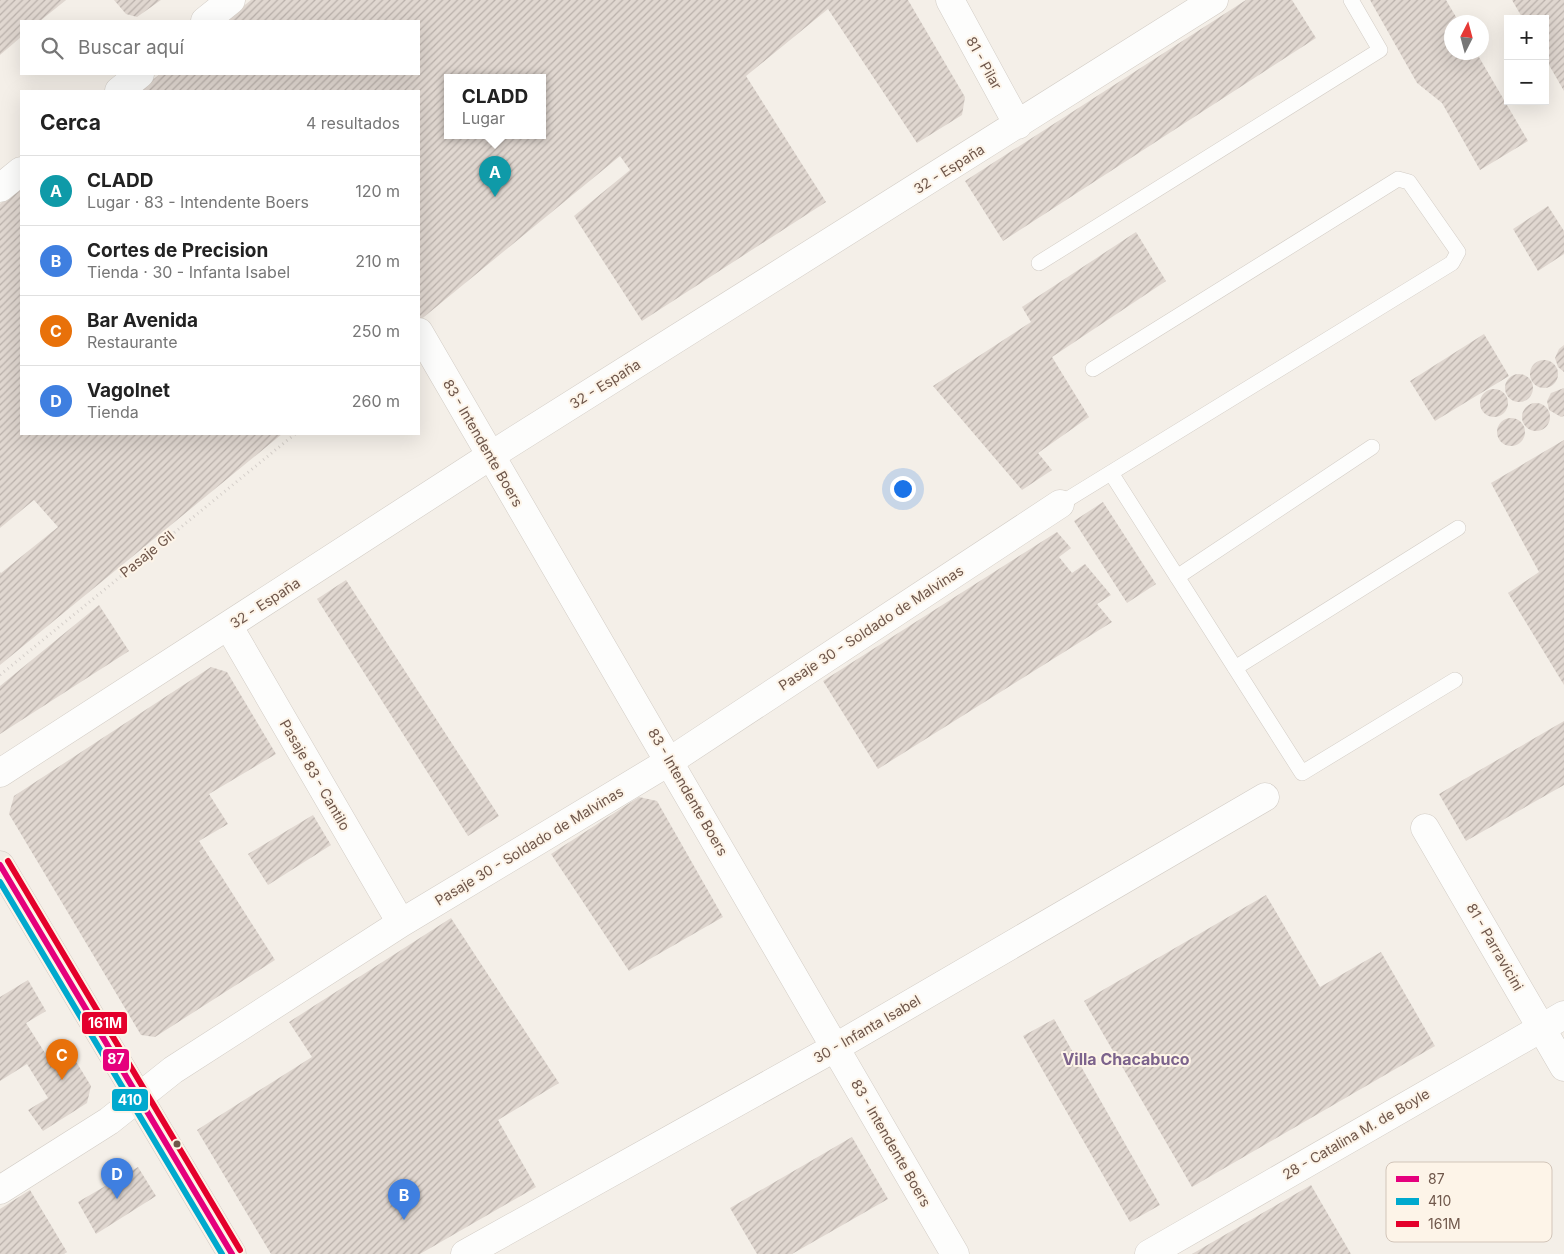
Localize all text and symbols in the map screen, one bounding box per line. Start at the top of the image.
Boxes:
north arrow [1444,15,1489,60]
map controls [1504,15,1549,105]
button: + [1504,15,1549,60]
search box [20,20,420,75]
street label: 81 - Pilar [963,33,1006,92]
icon: search [38,34,66,62]
text: Buscar aquí [78,36,184,59]
button: − [1504,60,1549,105]
popup [444,74,546,139]
text: CLADD [462,85,528,108]
text: Lugar [462,108,505,128]
text: Cerca [40,110,101,135]
text: 4 resultados [306,113,400,133]
street label: 32 - España [910,140,987,197]
pin: A [479,156,511,197]
text: CLADD [87,169,153,192]
text: A [50,181,62,201]
text: 120 m [355,181,400,201]
text: Lugar · 83 - Intendente Boers [87,192,309,212]
text: Cortes de Precision [87,239,268,262]
text: B [51,251,61,271]
text: 210 m [355,251,400,271]
text: Tienda · 30 - Infanta Isabel [87,262,290,282]
text: Bar Avenida [87,309,198,332]
text: C [50,321,62,341]
text: 250 m [352,321,400,341]
text: Restaurante [87,332,177,352]
street label: 32 - España [566,355,643,412]
street label: 83 - Intendente Boers [440,376,527,510]
text: Vagolnet [87,379,170,402]
text: D [50,391,62,411]
text: 260 m [352,391,400,411]
text: Tienda [87,402,139,422]
your location [890,476,916,502]
street label: Pasaje Gil [116,527,177,581]
street label: Pasaje 30 - Soldado de Malvinas [775,561,966,694]
street label: 32 - España [227,574,303,631]
street label: Pasaje 83 - Cantilo [277,716,354,833]
street label: 83 - Intendente Boers [645,725,732,859]
street label: Pasaje 30 - Soldado de Malvinas [431,782,626,909]
street label: 81 - Parravicini [1464,900,1527,994]
street label: 30 - Infanta Isabel [810,991,923,1066]
line badge: 161M [81,1011,128,1035]
text: 161M [88,1014,122,1031]
pin: C [46,1039,78,1080]
line badge: 87 [102,1048,130,1072]
district label: Villa Chacabuco [1062,1049,1190,1069]
text: 87 [107,1050,125,1067]
street label: 83 - Intendente Boers [848,1076,935,1210]
street label: 28 - Catalina M. de Boyle [1279,1084,1432,1183]
line badge: 410 [111,1088,149,1112]
text: 410 [118,1091,142,1108]
unlabelled marker [172,1139,182,1149]
pin: D [101,1158,133,1199]
legend [1386,1162,1552,1242]
text: 87 [1428,1170,1445,1187]
pin: B [388,1179,420,1220]
text: 410 [1428,1192,1451,1209]
text: 161M [1428,1215,1461,1232]

